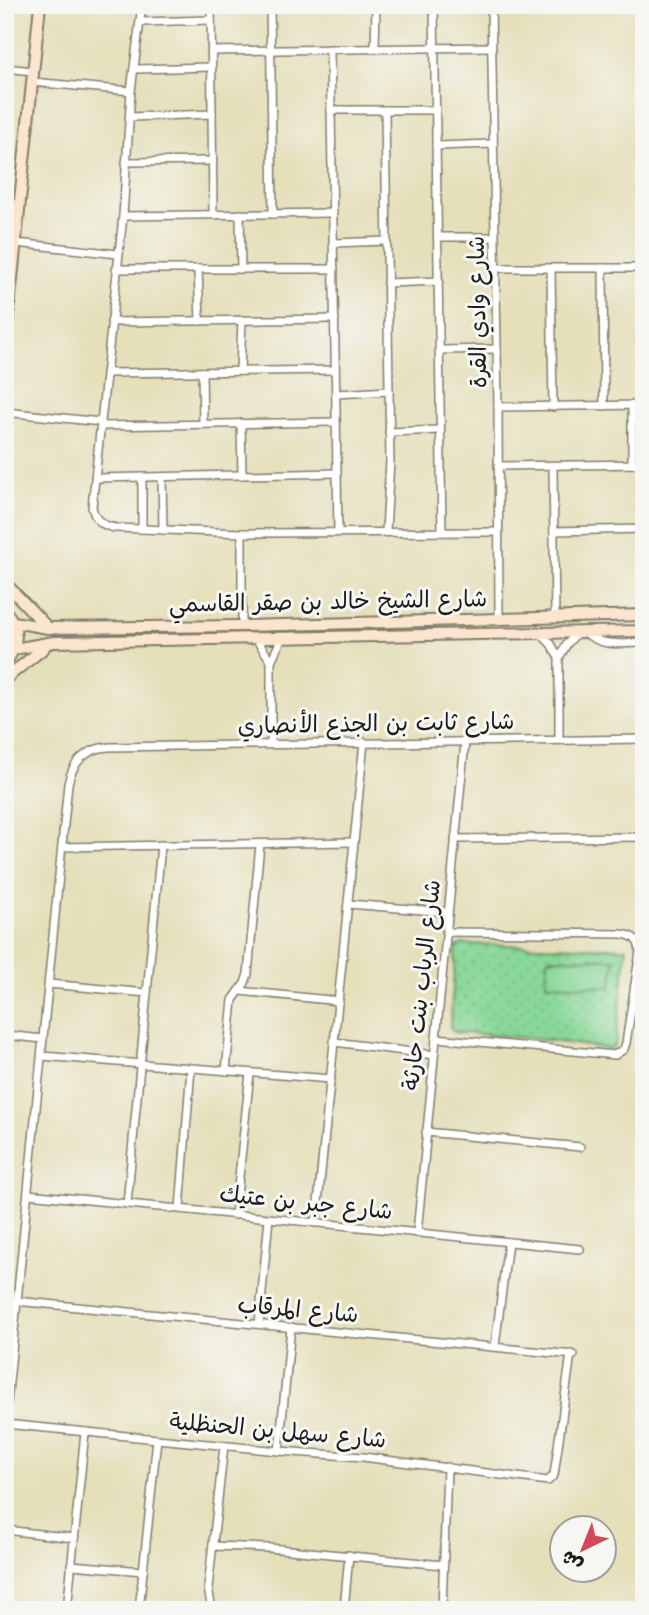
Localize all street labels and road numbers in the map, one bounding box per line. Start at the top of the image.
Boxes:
street label: شارع وادي القرة [463,236,495,388]
street label: شارع الشيخ خالد بن صقر القاسمي [169,585,487,625]
street label: شارع ثابت بن الجذع الأنصاري [237,705,515,742]
street label: شارع الرباب بنت حارثة [397,878,448,1092]
street label: شارع جبر بن عتيك [218,1180,394,1227]
street label: شارع المرقاب [236,1291,360,1330]
street label: شارع سهل بن الحنظلية [168,1408,387,1455]

